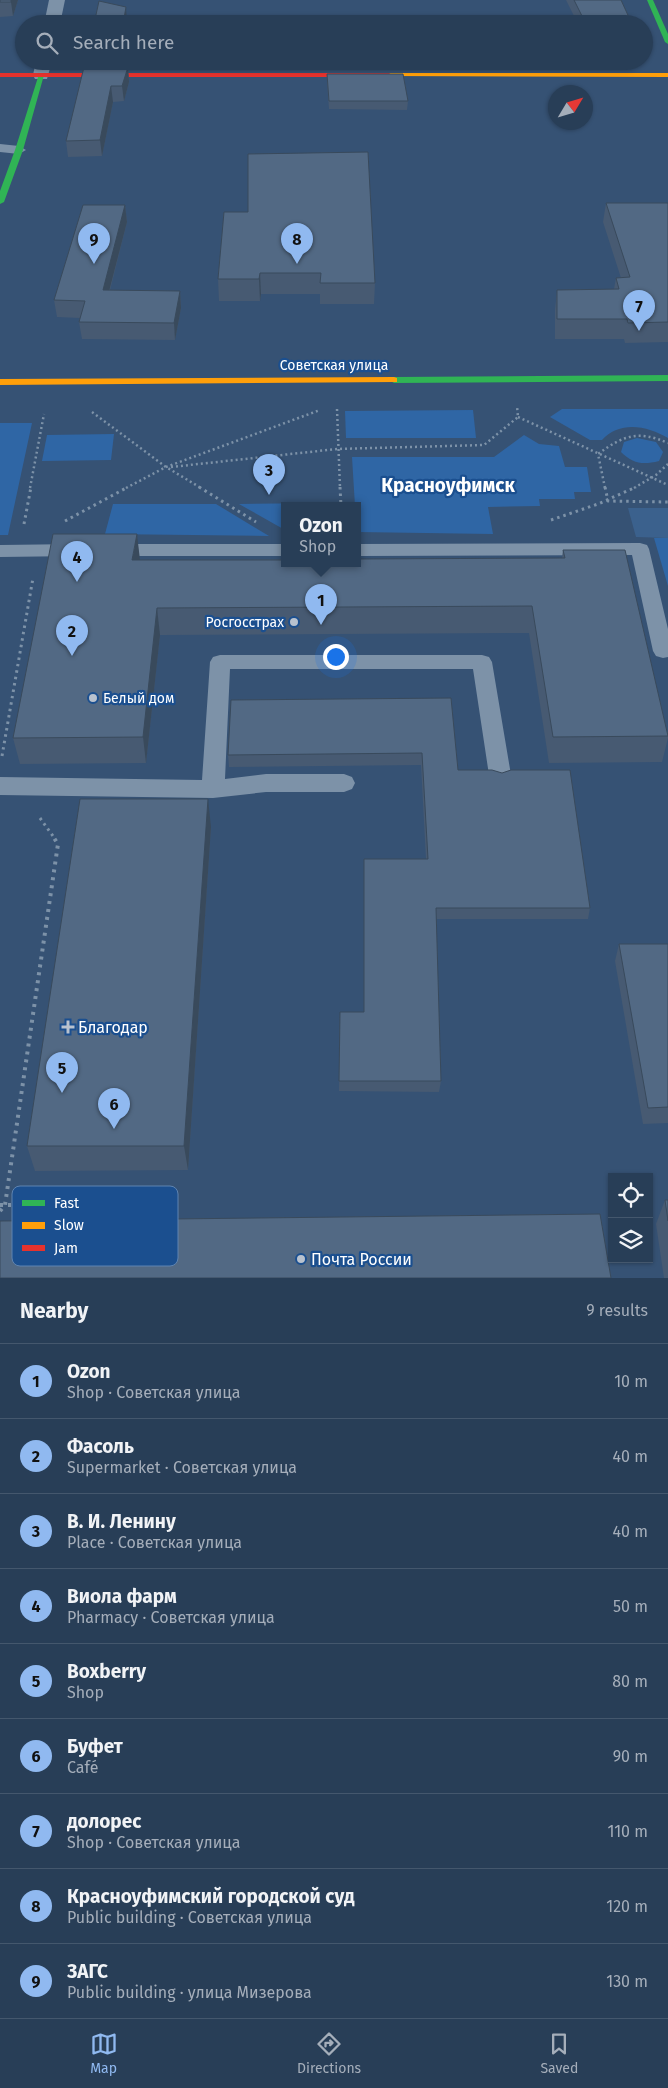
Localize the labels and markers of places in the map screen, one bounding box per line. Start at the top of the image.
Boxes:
pin: 9 [78,223,110,264]
pin: 8 [281,223,313,264]
pin: 7 [623,290,655,331]
pin: 3 [253,454,285,495]
pin: 4 [61,541,93,582]
pin: 1 [305,584,337,625]
place label: Росгосстрах [206,614,284,631]
pin: 2 [56,615,88,656]
marker: Росгосстрах [288,616,300,628]
place label: Белый дом [103,690,174,707]
marker: Белый дом [87,692,99,704]
place label: Благодар [78,1018,148,1037]
marker: Благодар [62,1021,74,1033]
pin: 5 [46,1052,78,1093]
pin: 6 [98,1088,130,1129]
place label: Почта России [311,1250,412,1269]
marker: Почта России [295,1253,307,1265]

